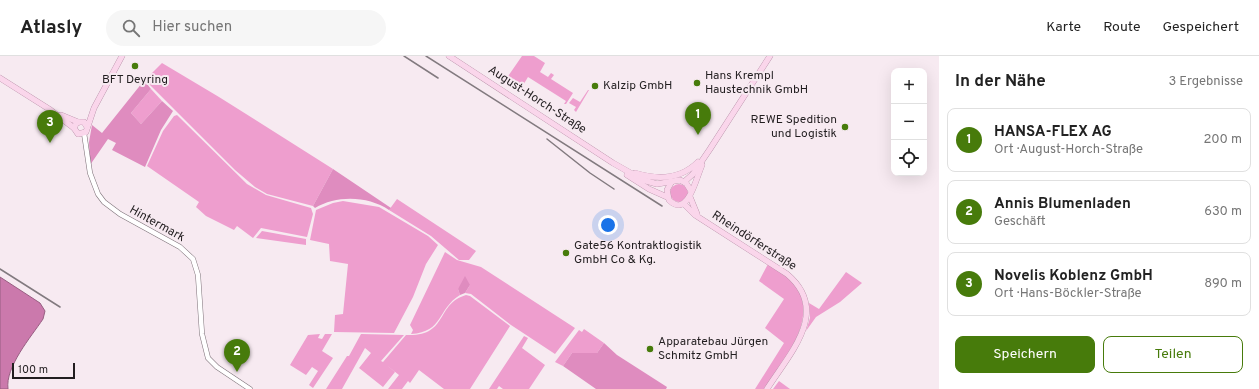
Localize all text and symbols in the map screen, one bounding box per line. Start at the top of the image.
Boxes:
search box [106,10,386,46]
text: Atlasly [20,16,82,40]
icon: search [120,17,142,39]
text: Hier suchen [152,18,232,37]
text: Karte [1046,19,1081,36]
text: Route [1103,19,1140,36]
text: Gespeichert [1162,19,1239,36]
marker: BFT Deyring [130,61,140,71]
street label: August-Horch-Straße [485,62,589,138]
place label: Hans Krempl Haustechnik GmbH [705,68,808,98]
map controls [891,68,927,176]
button: + [891,68,927,104]
text: In der Nähe [955,71,1046,93]
place label: BFT Deyring [102,72,168,88]
text: 3 Ergebnisse [1168,74,1243,90]
place label: Kalzip GmbH [603,78,672,94]
marker: Hans Krempl Haustechnik GmbH [692,78,702,88]
marker: Kalzip GmbH [590,81,600,91]
pin: 1 [685,102,711,135]
button: − [891,104,927,140]
pin: 3 [37,110,63,143]
place label: REWE Spedition und Logistik [751,112,837,142]
marker: REWE Spedition und Logistik [840,122,850,132]
text: HANSA-FLEX AG [994,123,1112,142]
text: 1 [966,132,972,148]
text: 200 m [1203,132,1242,148]
button: locate [891,140,927,176]
text: Ort · August-Horch-Straße [994,142,1143,158]
text: Annis Blumenladen [994,195,1131,214]
street label: Hintermark [126,202,188,246]
text: 2 [965,204,973,220]
text: 630 m [1204,204,1242,220]
street label: Rheindörferstraße [709,208,799,274]
text: Geschäft [994,214,1046,230]
your location [598,215,618,235]
place label: Gate56 Kontraktlogistik GmbH Co & Kg. [574,238,702,268]
marker: Gate56 Kontraktlogistik GmbH Co & Kg. [561,248,571,258]
text: Novelis Koblenz GmbH [994,267,1153,286]
text: 3 [965,276,973,292]
text: 890 m [1204,276,1242,292]
text: Ort · Hans-Böckler-Straße [994,286,1142,302]
place label: Apparatebau Jürgen Schmitz GmbH [658,334,768,364]
button: Speichern [955,336,1095,373]
button: Teilen [1103,336,1243,373]
pin: 2 [224,339,250,372]
marker: Apparatebau Jürgen Schmitz GmbH [645,344,655,354]
scale bar [12,361,75,380]
text: 100 m [18,363,48,377]

